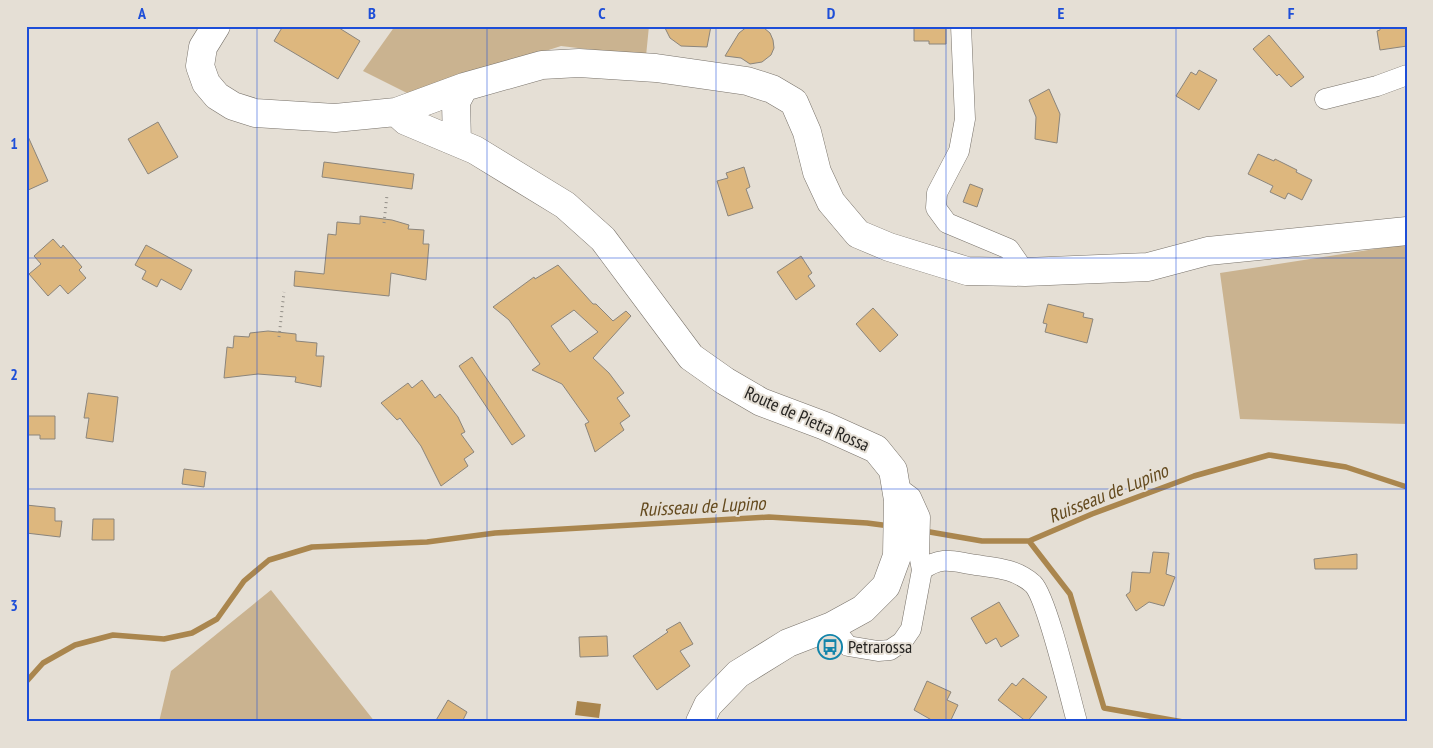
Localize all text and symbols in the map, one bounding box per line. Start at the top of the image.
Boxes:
text: A [137,3,147,23]
text: B [368,3,376,23]
text: C [598,3,606,23]
text: D [827,3,836,23]
text: E [1058,3,1065,23]
text: F [1288,3,1295,23]
text: 1 [10,133,18,153]
text: 2 [10,364,18,384]
street label: Route de Pietra Rossa [741,381,873,456]
water label: Ruisseau de Lupino [1045,457,1173,528]
water label: Ruisseau de Lupino [638,491,768,521]
text: 3 [10,595,18,615]
bus stop icon: Petrarossa [817,634,843,660]
place label: Petrarossa [848,635,912,658]

